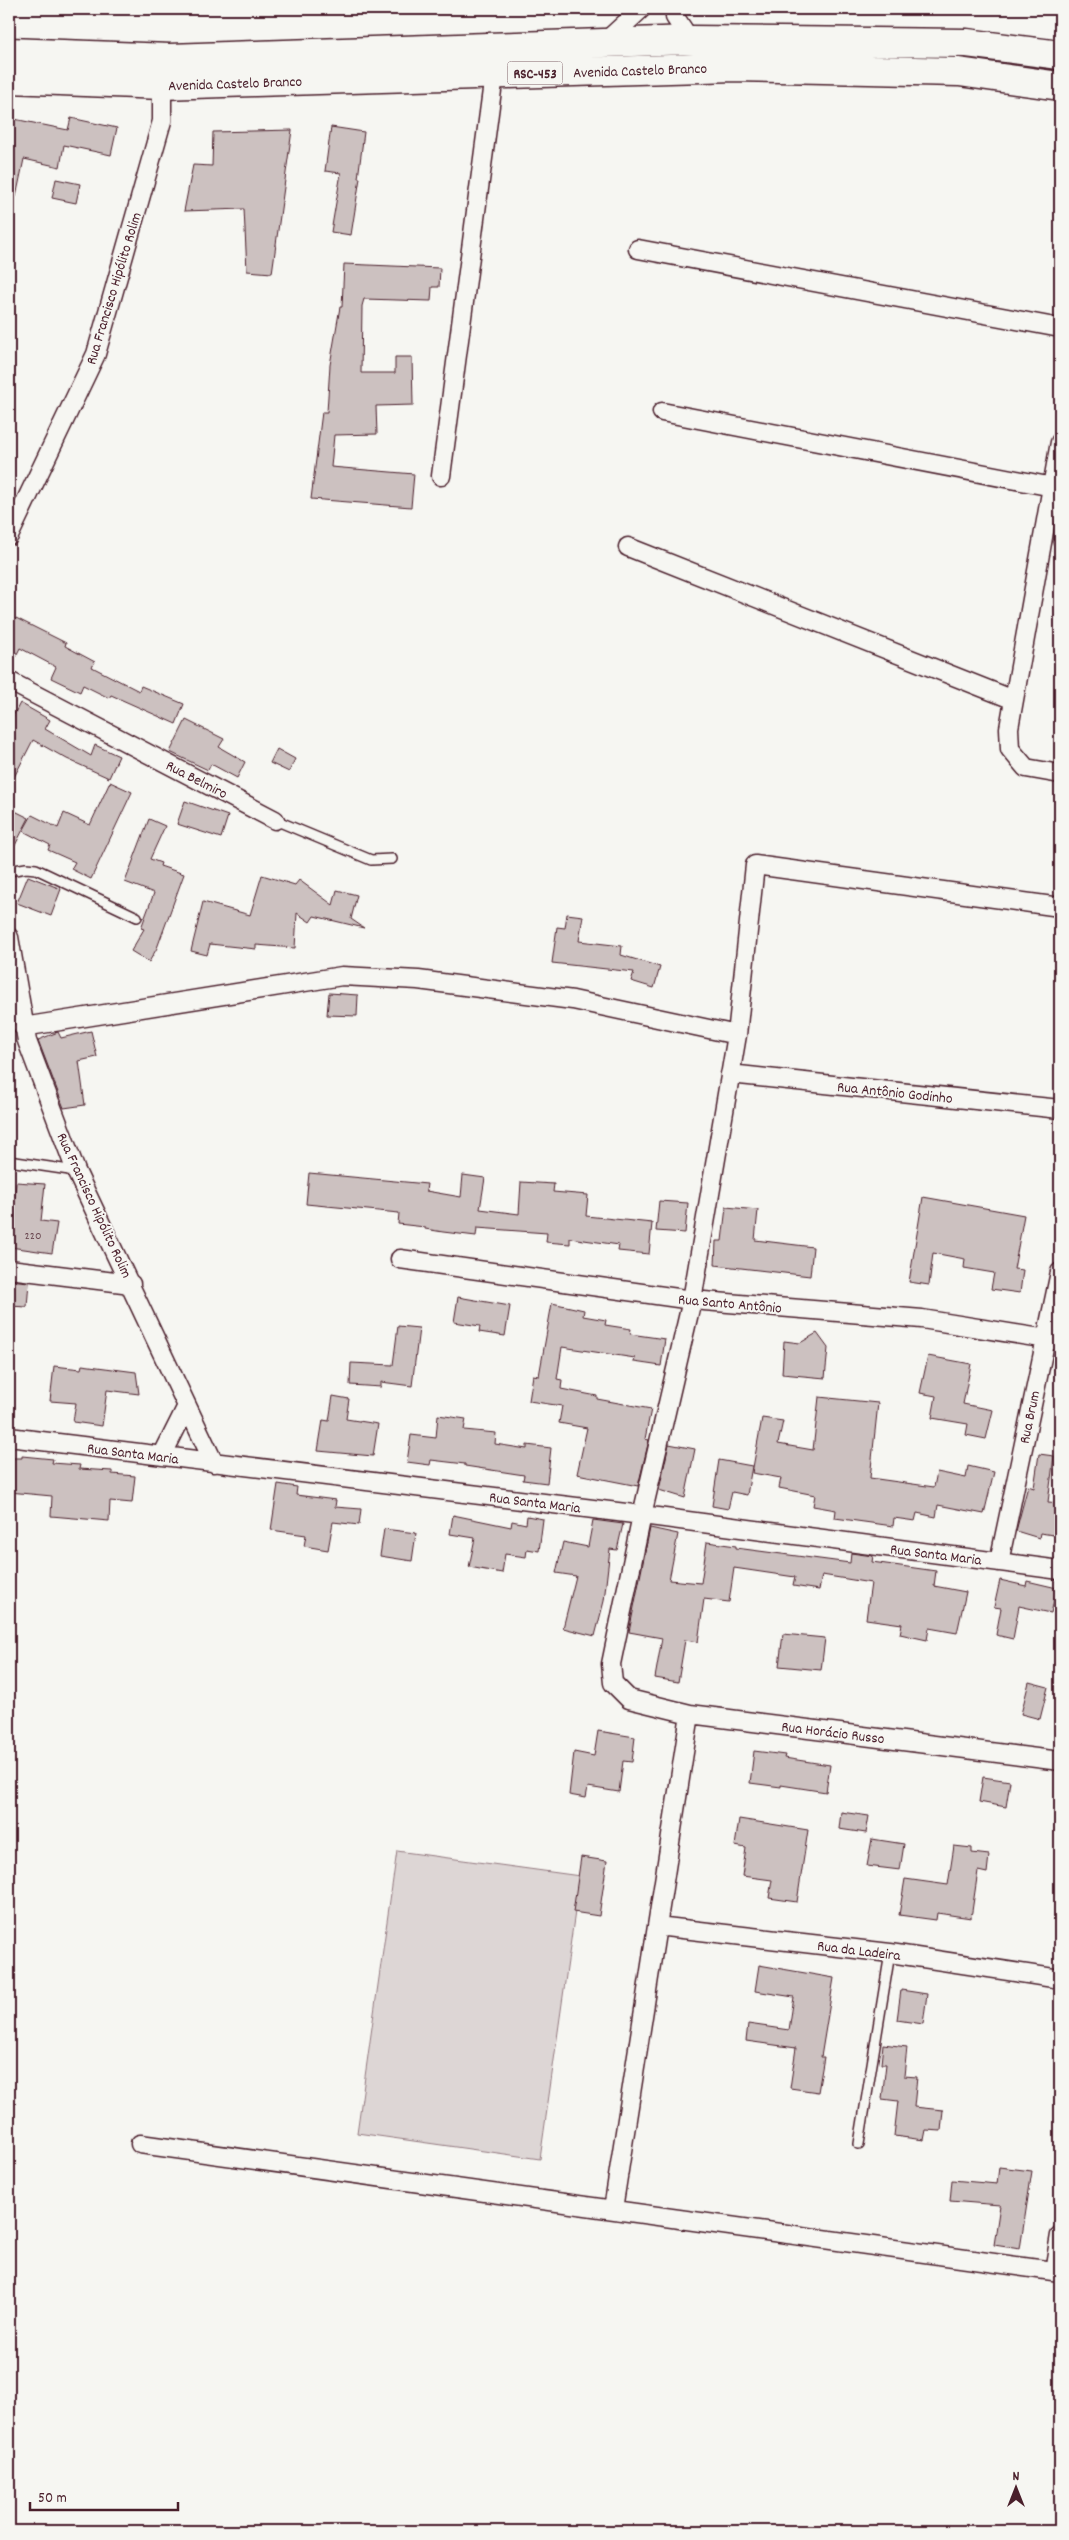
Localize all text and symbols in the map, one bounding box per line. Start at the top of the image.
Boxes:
street label: Avenida Castelo Branco [573,59,708,85]
road number: RSC-453 [508,62,562,84]
street label: Avenida Castelo Branco [168,72,303,98]
street label: Rua Francisco Hipólito Rolim [81,210,149,367]
street label: Rua Belmiro [161,756,231,806]
street label: Rua Antônio Godinho [836,1077,954,1111]
street label: Rua Francisco Hipólito Rolim [50,1129,137,1282]
house number: 220 [24,1228,42,1245]
street label: Rua Santo Antônio [677,1289,783,1321]
street label: Rua Brum [1015,1389,1047,1446]
street label: Rua Santa Maria [86,1438,181,1472]
street label: Rua Santa Maria [488,1487,583,1521]
street label: Rua Santa Maria [889,1539,984,1573]
street label: Rua Horácio Russo [780,1717,886,1751]
street label: Rua da Ladeira [816,1936,903,1968]
north arrow [992,2462,1042,2512]
text: N [1013,2467,1020,2487]
scale bar [30,2480,178,2512]
text: 50 m [38,2488,67,2510]

